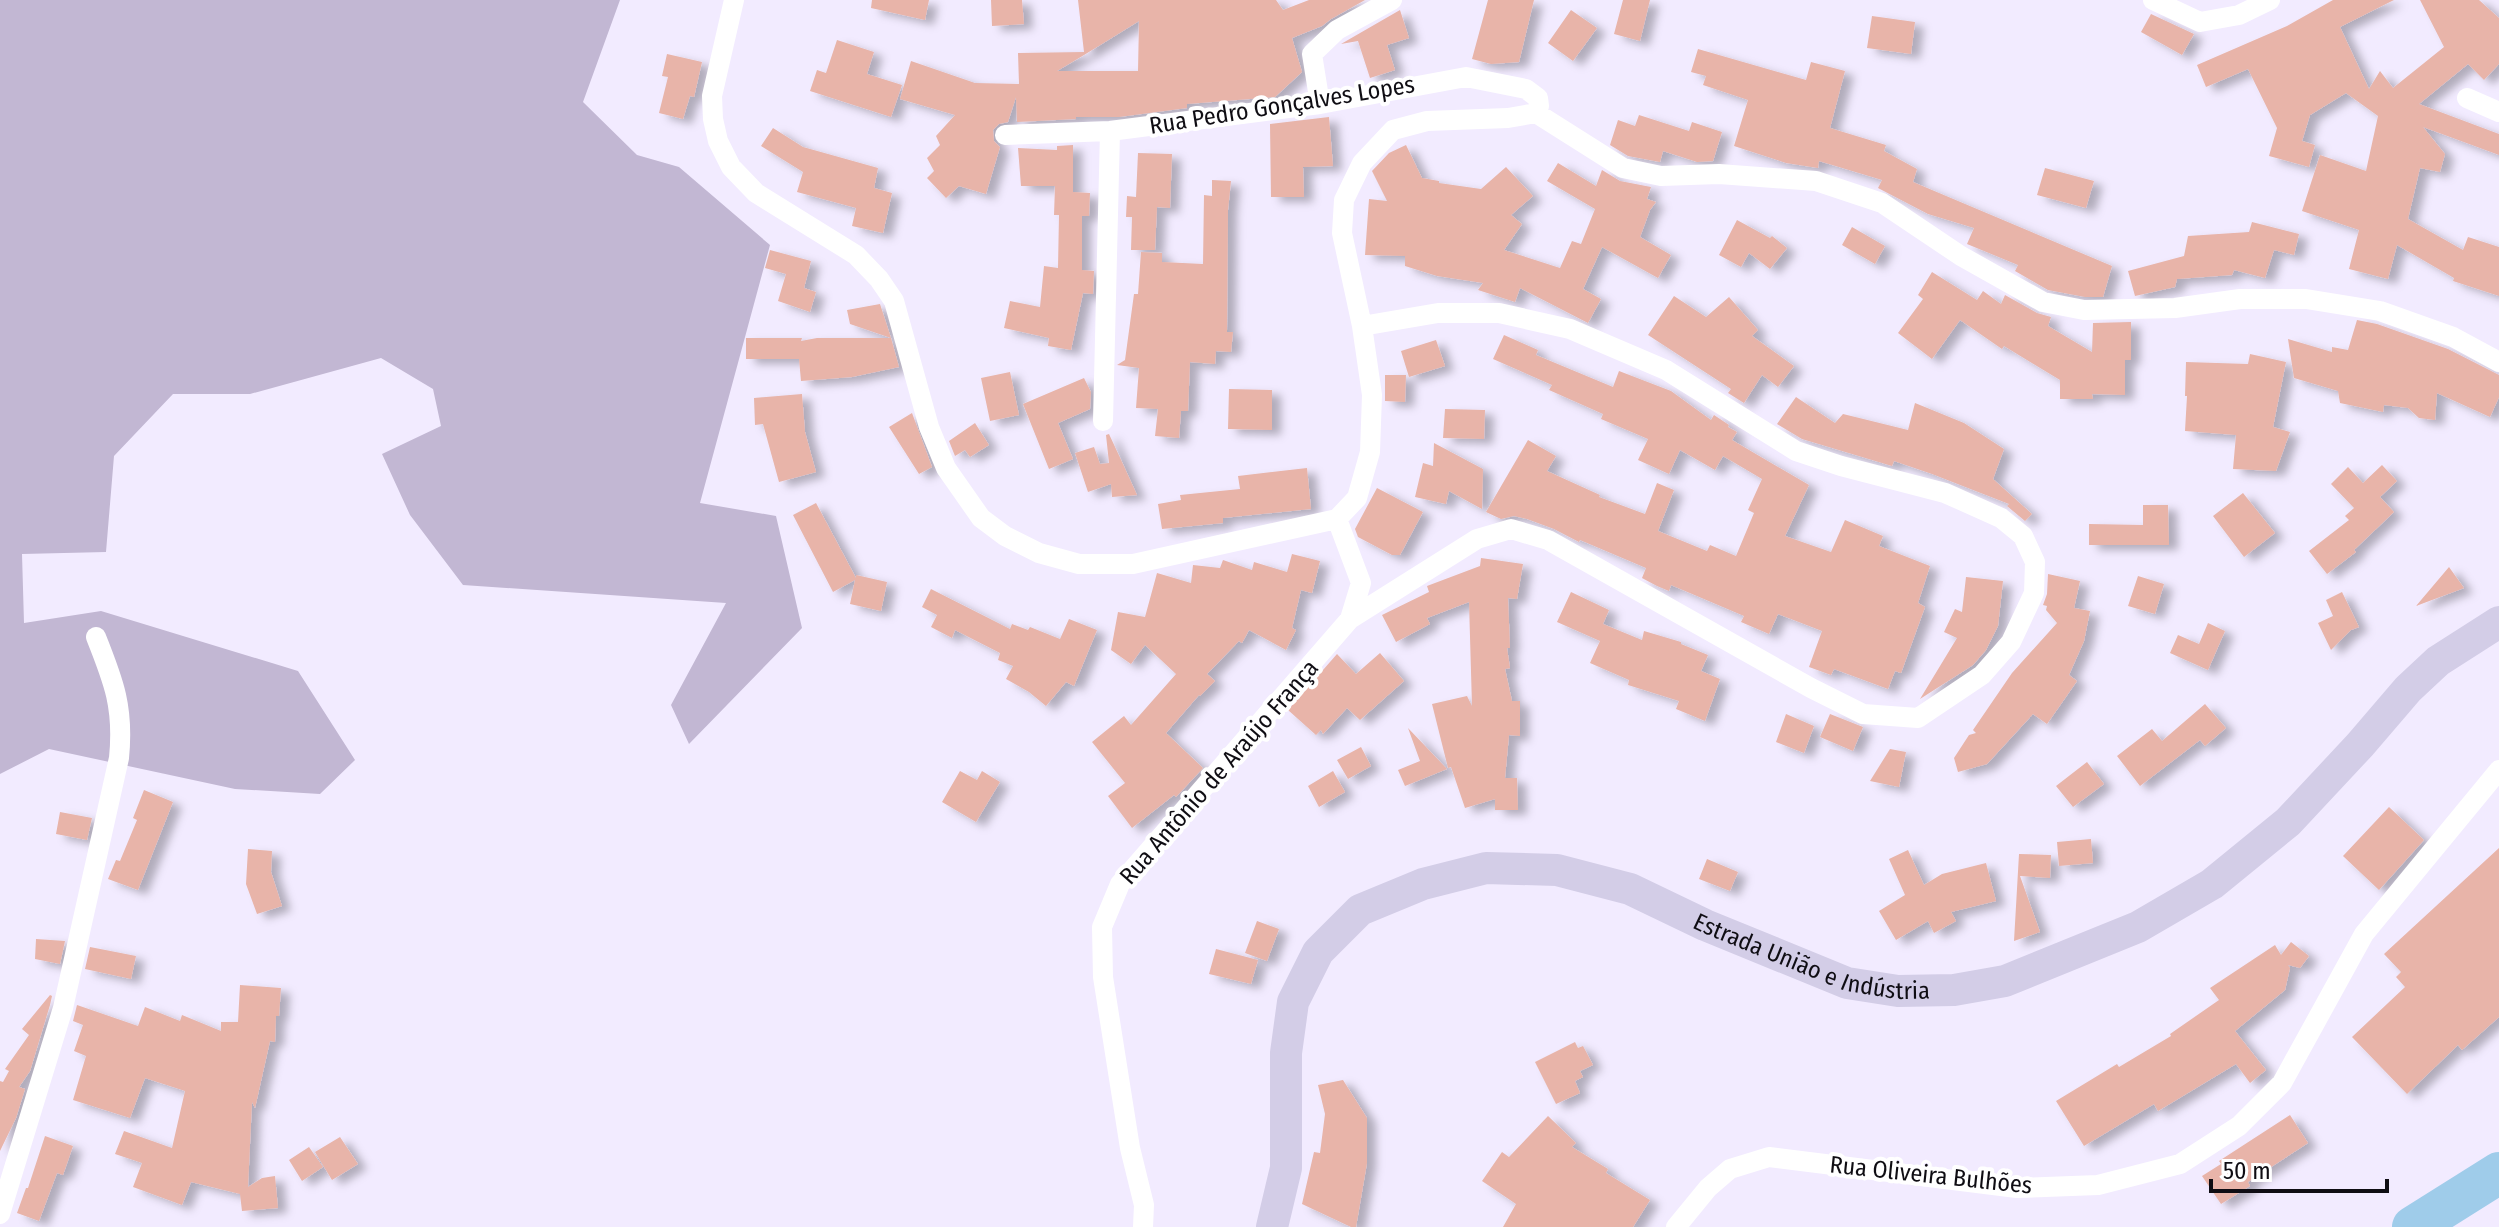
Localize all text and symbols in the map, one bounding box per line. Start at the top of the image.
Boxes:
street label: Rua Pedro Gonçalves Lopes [1147,70,1417,140]
street label: Rua Antônio de Araújo França [1114,654,1324,890]
street label: Estrada União e Indústria [1689,908,1930,1005]
scale bar [2211,1143,2387,1193]
street label: Rua Oliveira Bulhões [1828,1150,2034,1200]
text: 50 m [2223,1157,2271,1185]

